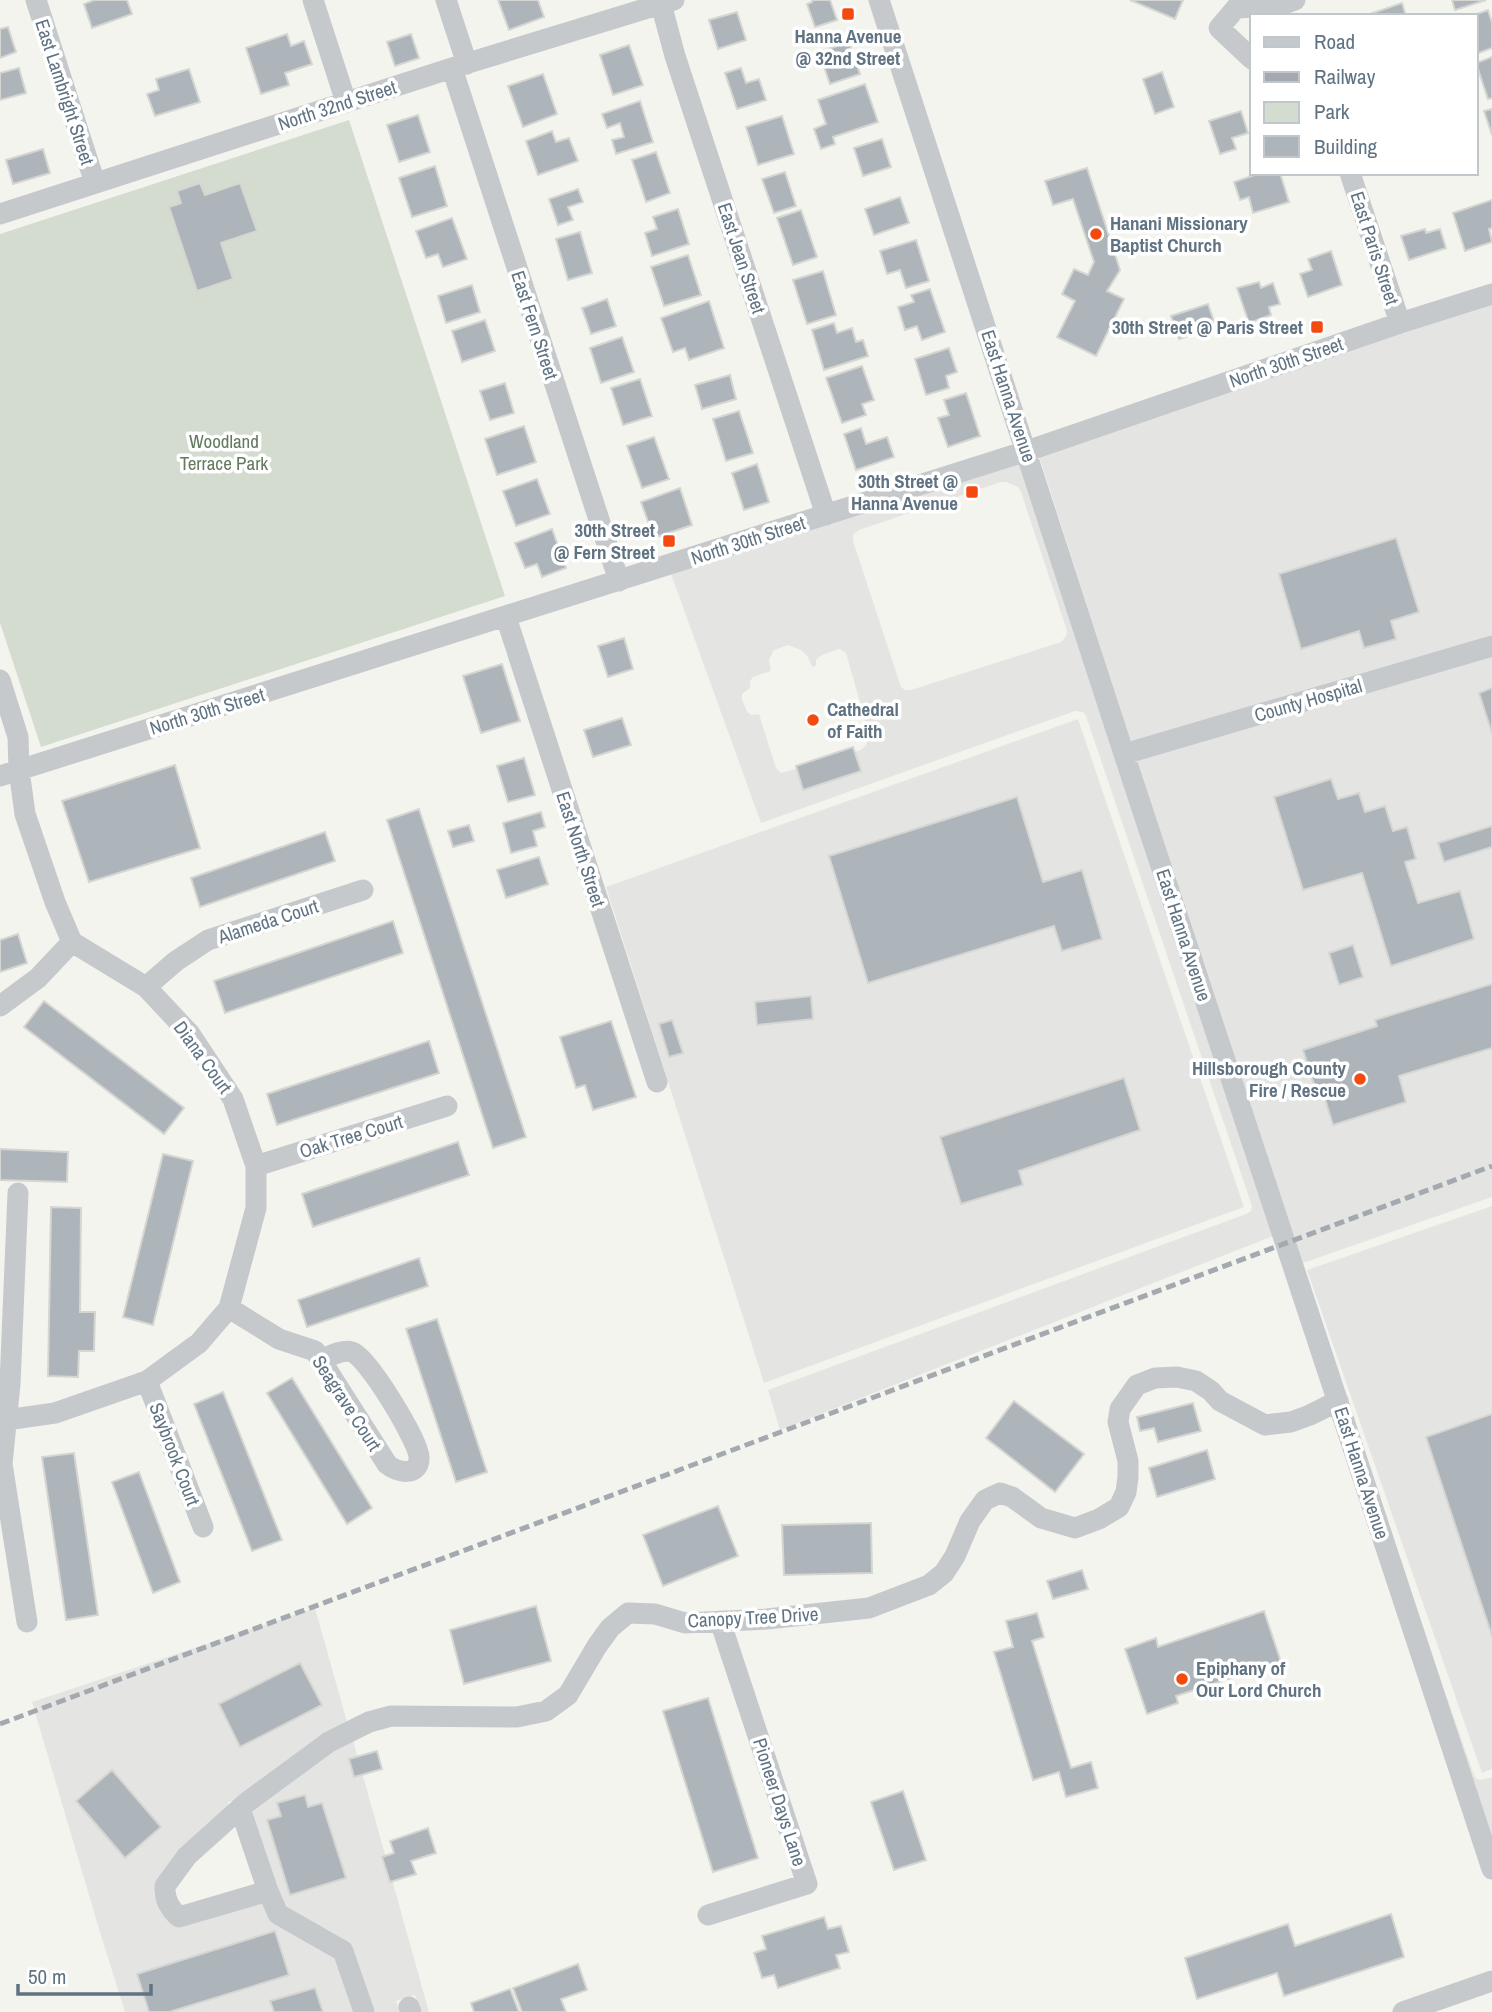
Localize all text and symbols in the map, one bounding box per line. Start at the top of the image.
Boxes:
marker: Hanna Avenue @ 32nd Street [840,6,856,22]
legend [1250,14,1478,175]
street label: East Lambright Street [29,16,101,169]
place label: Hanna Avenue @ 32nd Street [794,23,902,71]
text: Road [1314,27,1355,56]
text: Railway [1314,62,1376,91]
street label: North 32nd Street [274,73,400,136]
text: Park [1314,97,1350,126]
text: Building [1314,132,1378,161]
street label: East Paris Street [1344,188,1406,309]
street label: East Jean Street [712,199,772,317]
place label: Hanani Missionary Baptist Church [1110,210,1248,258]
marker: Hanani Missionary Baptist Church [1088,226,1104,242]
street label: East Fern Street [505,267,565,383]
place label: 30th Street @ Paris Street [1112,314,1303,340]
marker: 30th Street @ Paris Street [1309,319,1325,335]
street label: East Hanna Avenue [975,327,1043,465]
street label: North 30th Street [1226,330,1347,394]
park label: Woodland Terrace Park [180,428,268,476]
place label: 30th Street @ Hanna Avenue [851,468,958,516]
marker: 30th Street @ Hanna Avenue [964,484,980,500]
street label: North 30th Street [688,509,809,571]
place label: 30th Street @ Fern Street [554,517,655,565]
marker: 30th Street @ Fern Street [661,533,677,549]
street label: County Hospital [1251,672,1365,728]
street label: North 30th Street [146,681,268,741]
place label: Cathedral of Faith [827,696,899,744]
marker: Cathedral of Faith [805,712,821,728]
street label: East North Street [550,788,612,910]
street label: East Hanna Avenue [1150,866,1218,1004]
street label: Alameda Court [214,892,322,950]
street label: Diana Court [168,1015,239,1099]
place label: Hillsborough County Fire / Rescue [1192,1055,1346,1103]
marker: Hillsborough County Fire / Rescue [1352,1071,1368,1087]
street label: Oak Tree Court [296,1108,406,1164]
street label: Seagrave Court [306,1350,388,1456]
street label: Saybrook Court [143,1399,207,1510]
street label: East Hanna Avenue [1328,1404,1396,1542]
street label: Canopy Tree Drive [687,1601,819,1633]
place label: Epiphany of Our Lord Church [1196,1655,1322,1703]
marker: Epiphany of Our Lord Church [1174,1671,1190,1687]
street label: Pioneer Days Lane [747,1735,813,1869]
scale bar [18,1952,150,1996]
text: 50 m [28,1962,66,1991]

